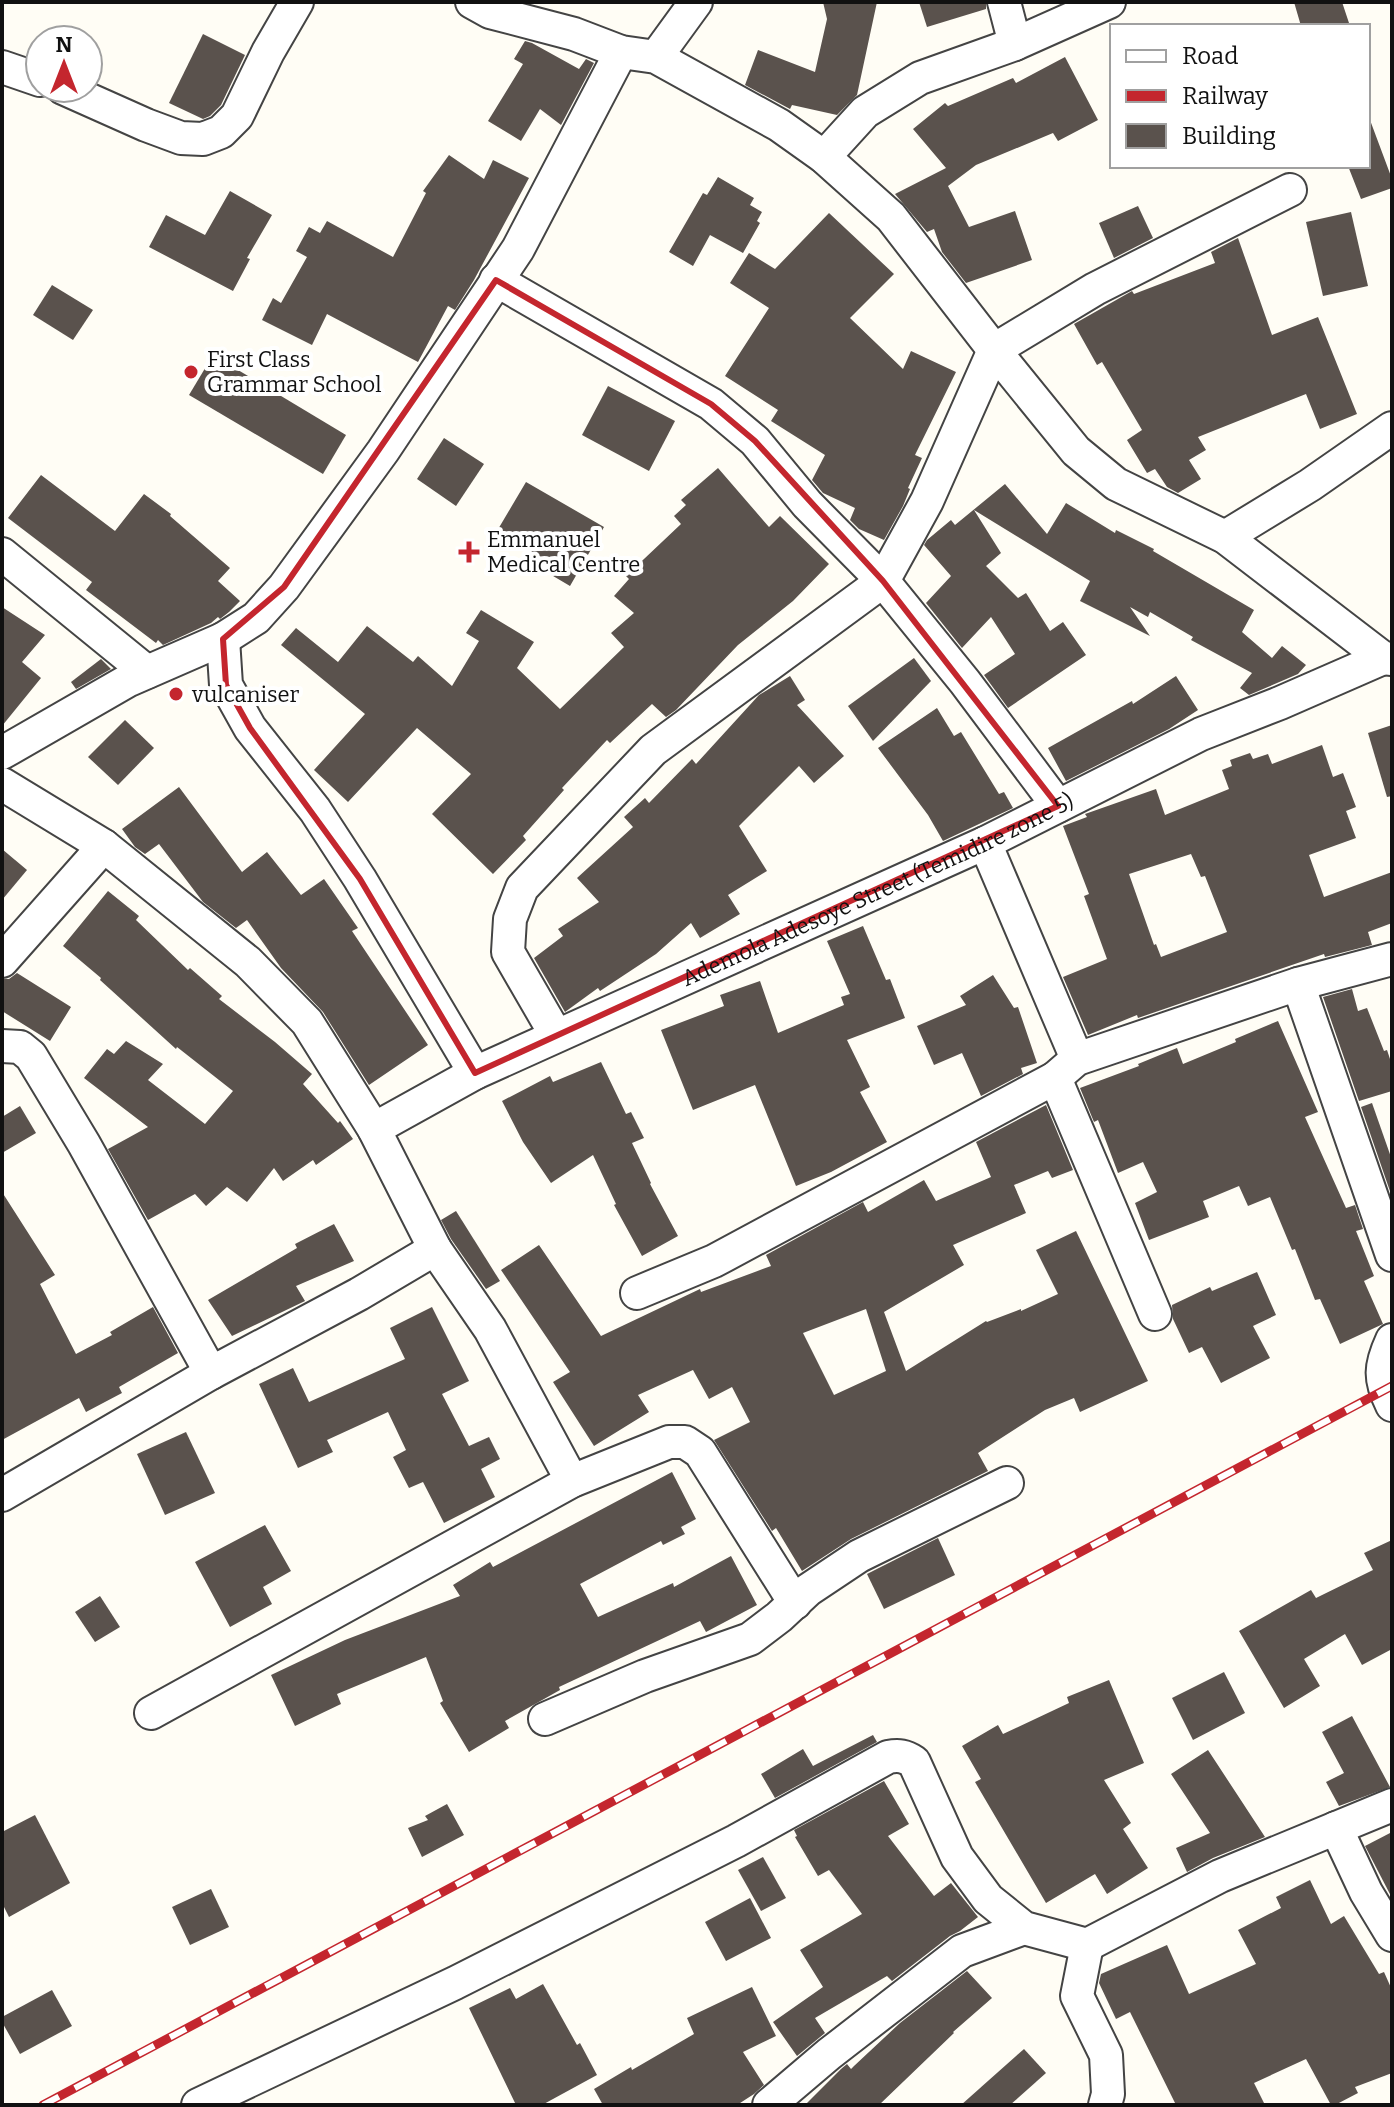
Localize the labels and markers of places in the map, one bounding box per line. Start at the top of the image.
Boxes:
place label: First Class Grammar School [207,346,382,398]
marker: First Class Grammar School [182,363,200,381]
place label: Emmanuel Medical Centre [487,526,640,578]
marker: Emmanuel Medical Centre [458,541,480,563]
place label: vulcaniser [191,681,300,708]
marker: vulcaniser [167,685,185,703]

